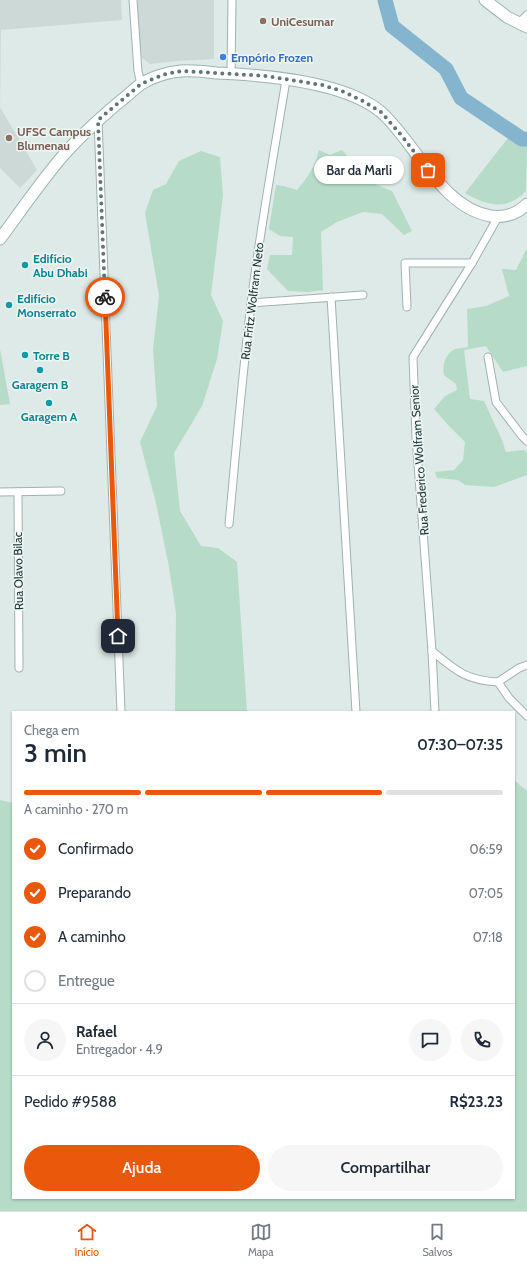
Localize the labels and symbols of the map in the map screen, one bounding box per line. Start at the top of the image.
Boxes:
place label: UniCesumar [271,14,334,29]
marker: UniCesumar [258,16,268,26]
place label: Empório Frozen [231,50,313,65]
marker: Empório Frozen [218,52,228,62]
place label: UFSC Campus Blumenau [17,124,91,153]
marker: UFSC Campus Blumenau [4,133,14,143]
pin [411,153,445,187]
callout: Bar da Marli [314,156,404,184]
street label: Rua Fritz Wolfram Neto [237,241,267,361]
place label: Edifício Abu Dhabi [33,251,88,280]
marker: Edifício Abu Dhabi [20,260,30,270]
courier [85,277,125,317]
place label: Edifício Monserrato [17,291,76,320]
marker: Edifício Monserrato [4,300,14,310]
place label: Torre B [33,348,70,363]
marker: Torre B [20,350,30,360]
marker: Garagem B [35,365,45,375]
place label: Garagem B [12,377,69,392]
street label: Rua Frederico Wolfram Senior [406,384,432,536]
marker: Garagem A [44,398,54,408]
place label: Garagem A [21,409,78,424]
street label: Rua Olavo Bilac [10,531,26,610]
pin [101,619,135,653]

